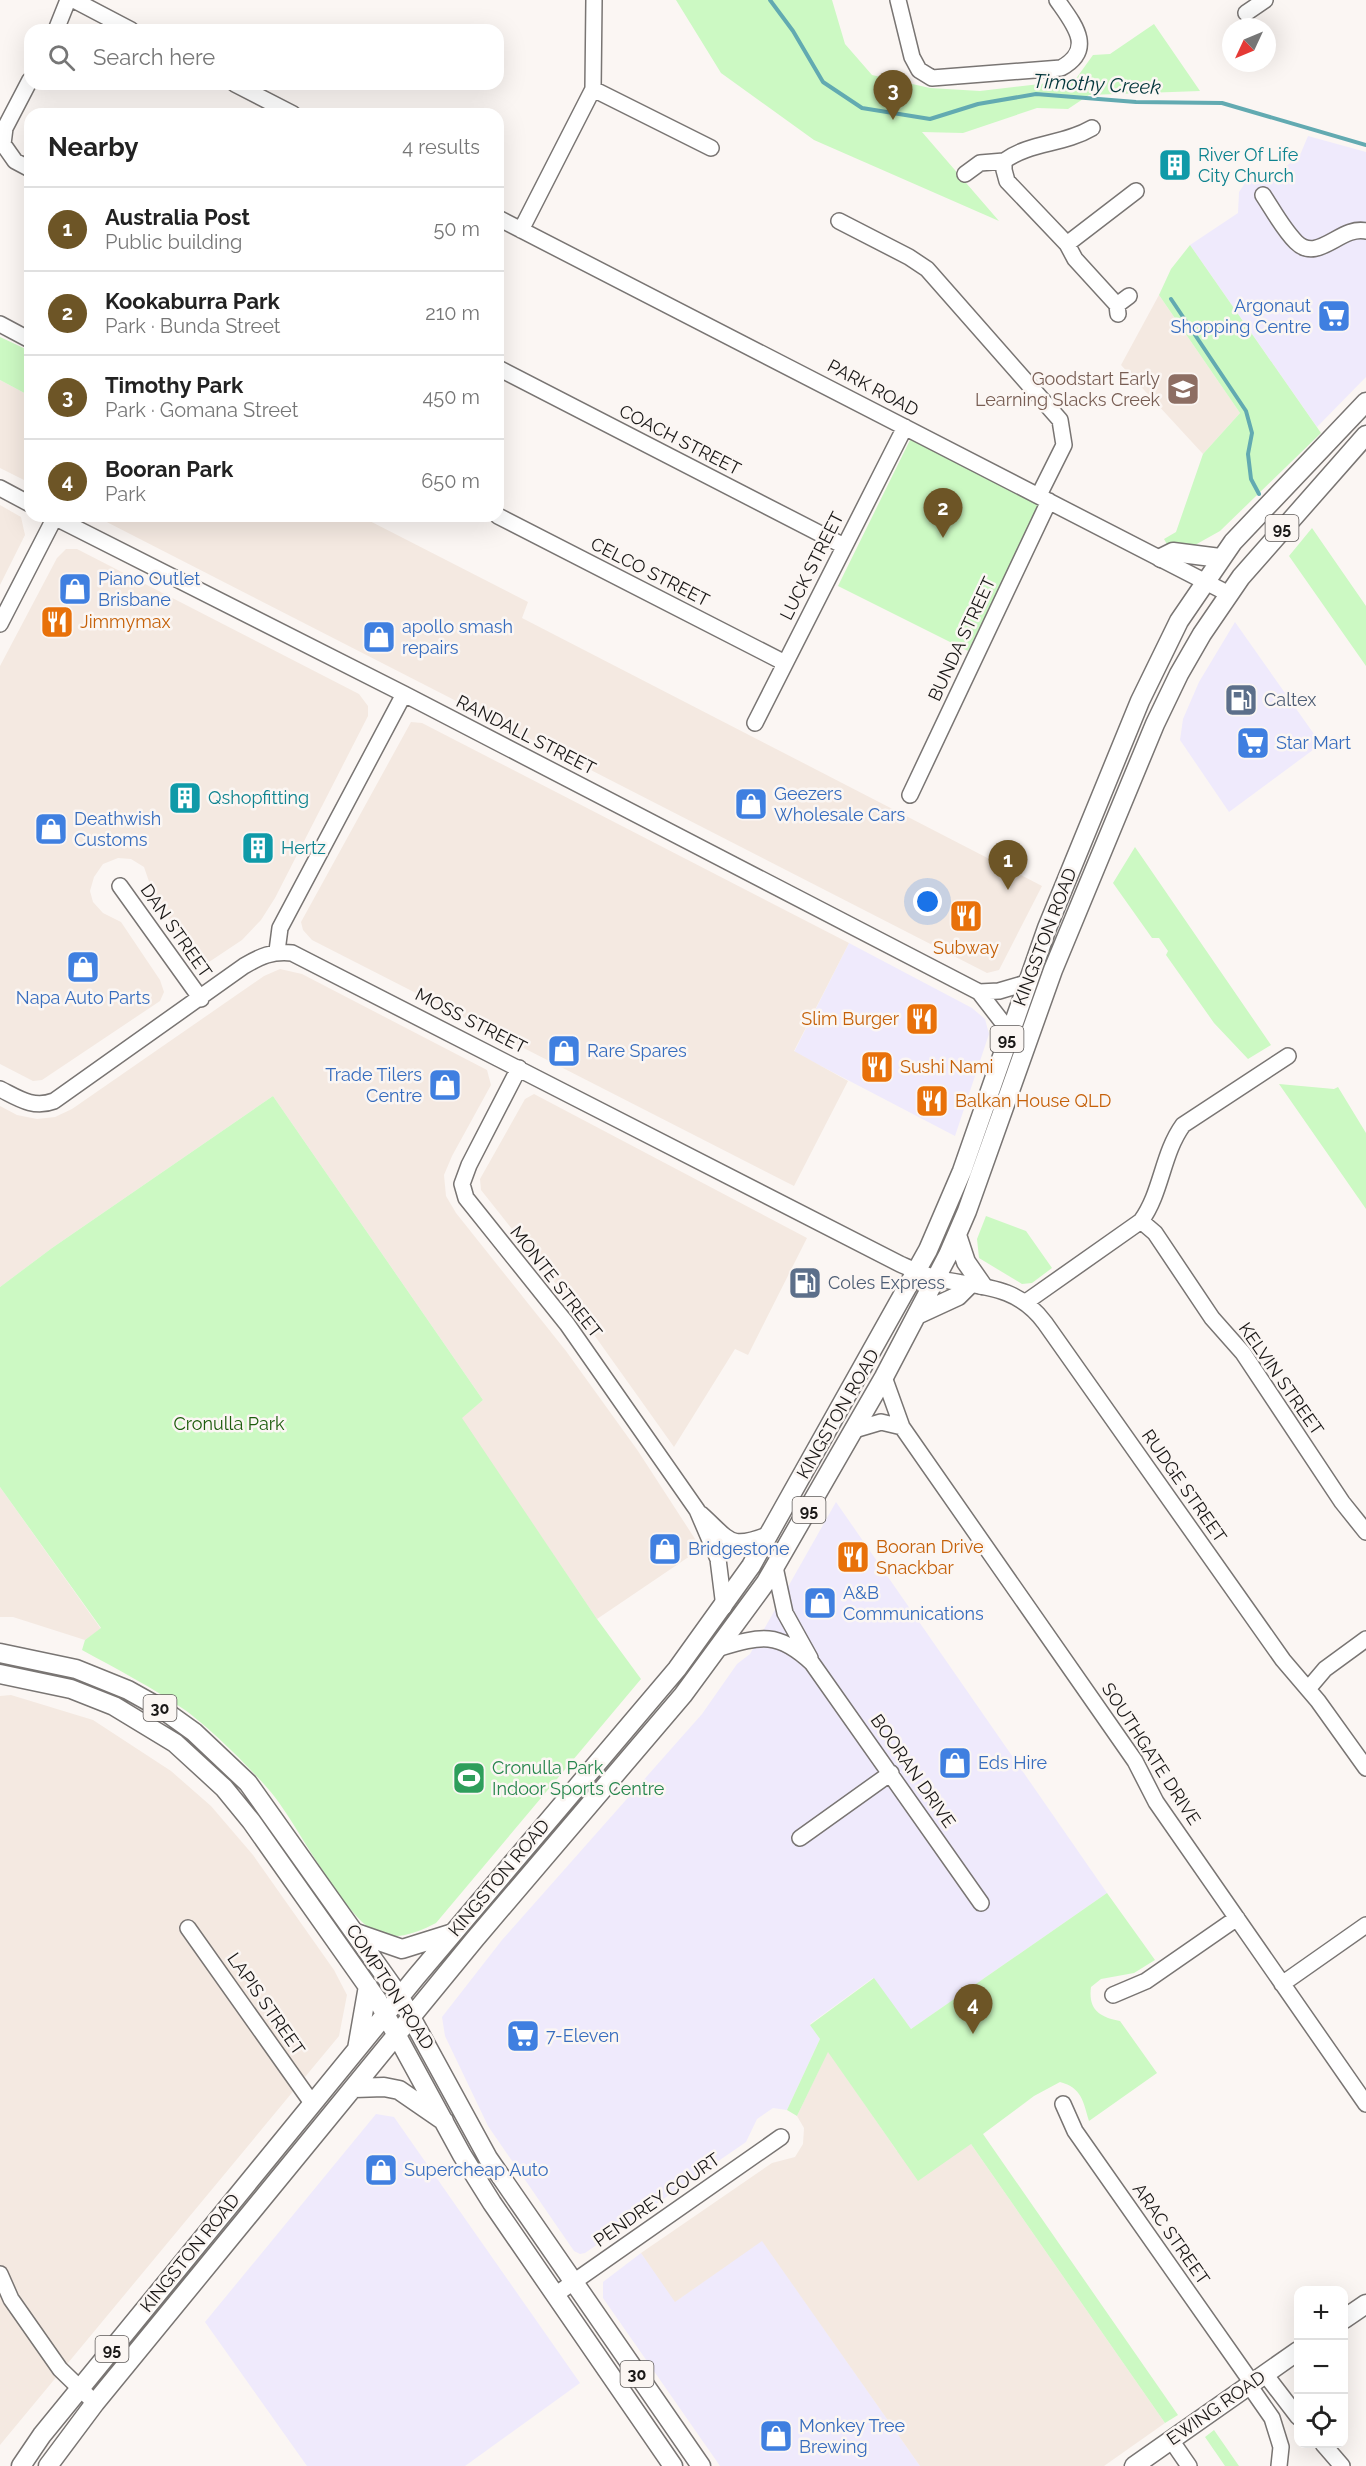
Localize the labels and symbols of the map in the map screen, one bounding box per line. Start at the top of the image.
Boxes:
north arrow [1222,18,1276,72]
water label: Timothy Creek [1032,69,1162,99]
pin: 3 [874,70,912,120]
place label: River Of Life City Church [1198,144,1299,186]
building icon: River Of Life City Church [1157,147,1193,183]
place label: Argonaut Shopping Centre [1171,295,1311,337]
supermarket icon: Argonaut Shopping Centre [1316,298,1352,334]
street label: PARK ROAD [824,355,922,420]
place label: Goodstart Early Learning Slacks Creek [975,368,1160,410]
school or university icon: Goodstart Early Learning Slacks Creek [1165,371,1201,407]
street label: COACH STREET [616,400,745,479]
pin: 2 [924,488,962,538]
street label: LUCK STREET [775,508,848,623]
road number: 95 [1266,515,1298,541]
street label: CELCO STREET [587,533,713,610]
place label: Piano Outlet Brisbane [98,568,200,610]
shop icon: Piano Outlet Brisbane [57,571,93,607]
street label: BUNDA STREET [924,573,1000,704]
restaurant icon: Jimmymax [39,604,75,640]
place label: Jimmymax [80,611,171,632]
place label: apollo smash repairs [402,616,513,658]
shop icon: apollo smash repairs [361,619,397,655]
fuel station icon: Caltex [1223,682,1259,718]
place label: Caltex [1264,689,1316,710]
street label: RANDALL STREET [453,690,600,779]
supermarket icon: Star Mart [1235,725,1271,761]
place label: Star Mart [1276,732,1351,753]
building icon: Qshopfitting [167,780,203,816]
place label: Geezers Wholesale Cars [774,783,906,825]
shop icon: Geezers Wholesale Cars [733,786,769,822]
place label: Qshopfitting [208,787,309,808]
place label: Deathwish Customs [74,808,161,850]
shop icon: Deathwish Customs [33,811,69,847]
building icon: Hertz [240,830,276,866]
place label: Hertz [281,837,326,858]
pin: 1 [988,840,1028,890]
street label: KINGSTON ROAD [1009,865,1081,1009]
street label: DAN STREET [136,880,216,982]
your location [913,887,942,916]
restaurant icon: Subway [948,898,984,934]
place label: Subway [933,937,999,958]
shop icon: Napa Auto Parts [65,949,101,985]
street label: MOSS STREET [412,983,530,1058]
place label: Napa Auto Parts [16,987,150,1008]
restaurant icon: Slim Burger [904,1001,940,1037]
place label: Slim Burger [801,1008,900,1029]
road number: 95 [990,1026,1024,1052]
shop icon: Rare Spares [546,1033,582,1069]
place label: Rare Spares [587,1040,687,1061]
restaurant icon: Sushi Nami [859,1049,895,1085]
place label: Sushi Nami [900,1056,993,1077]
place label: Trade Tilers Centre [325,1064,422,1106]
shop icon: Trade Tilers Centre [427,1067,463,1103]
restaurant icon: Balkan House QLD [914,1083,950,1119]
place label: Balkan House QLD [955,1090,1111,1111]
street label: MONTE STREET [506,1222,607,1342]
fuel station icon: Coles Express [787,1265,823,1301]
place label: Coles Express [828,1272,945,1293]
street label: KELVIN STREET [1235,1318,1328,1439]
street label: KINGSTON ROAD [792,1345,883,1482]
park label: Cronulla Park [173,1413,285,1434]
street label: RUDGE STREET [1138,1425,1231,1546]
road number: 95 [792,1497,826,1523]
shop icon: Bridgestone [647,1531,683,1567]
place label: Booran Drive Snackbar [876,1536,984,1578]
place label: Bridgestone [688,1538,790,1559]
restaurant icon: Booran Drive Snackbar [835,1539,871,1575]
place label: A&B Communications [843,1582,984,1624]
shop icon: A&B Communications [802,1585,838,1621]
street label: SOUTHGATE DRIVE [1098,1679,1205,1829]
road number: 30 [144,1695,176,1721]
street label: BOORAN DRIVE [866,1710,960,1832]
shop icon: Eds Hire [937,1745,973,1781]
place label: Eds Hire [978,1752,1047,1773]
place label: Cronulla Park Indoor Sports Centre [492,1757,665,1799]
sports icon: Cronulla Park Indoor Sports Centre [451,1760,487,1796]
street label: KINGSTON ROAD [444,1815,554,1940]
street label: COMPTON ROAD [342,1920,439,2053]
street label: LAPIS STREET [223,1948,310,2059]
pin: 4 [954,1984,992,2034]
supermarket icon: 7-Eleven [505,2018,541,2054]
place label: 7-Eleven [546,2025,619,2046]
street label: PENDREY COURT [590,2148,724,2251]
shop icon: Supercheap Auto [363,2152,399,2188]
place label: Supercheap Auto [404,2159,549,2180]
street label: ARAC STREET [1129,2179,1214,2289]
street label: KINGSTON ROAD [135,2189,244,2316]
road number: 95 [96,2336,128,2362]
road number: 30 [620,2361,654,2387]
street label: EWING ROAD [1162,2366,1269,2449]
place label: Monkey Tree Brewing [799,2415,905,2457]
shop icon: Monkey Tree Brewing [758,2418,794,2454]

